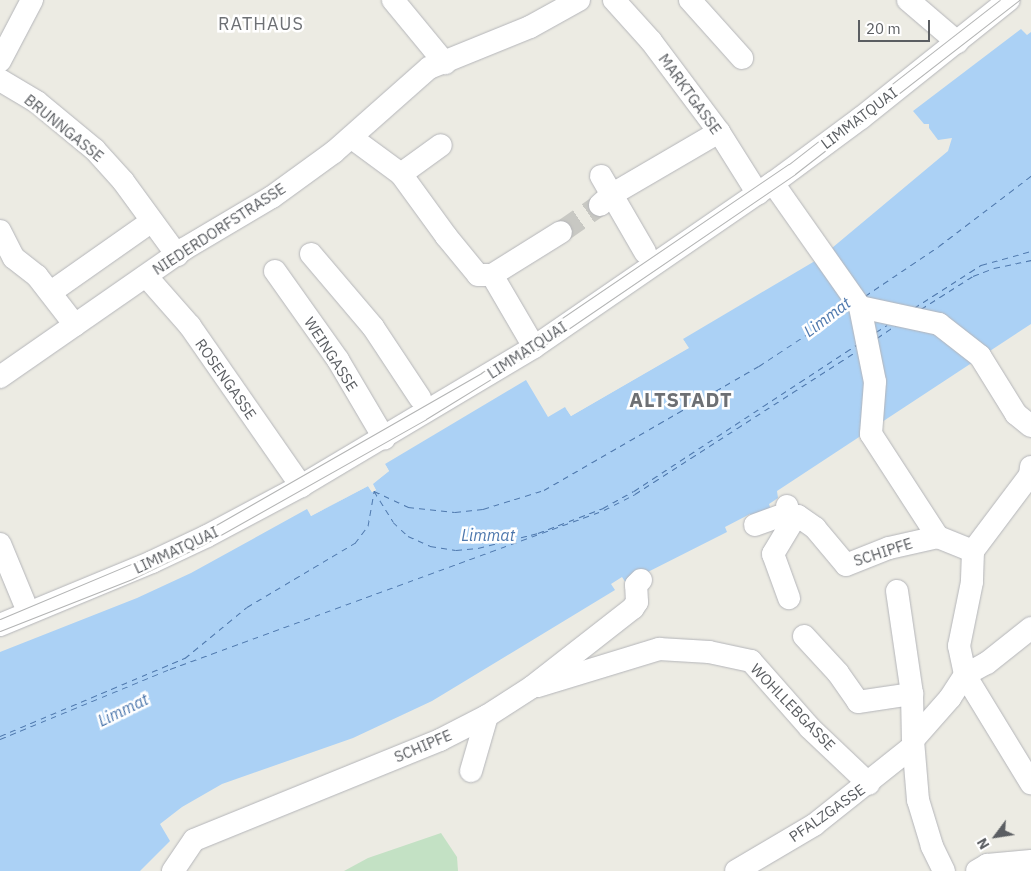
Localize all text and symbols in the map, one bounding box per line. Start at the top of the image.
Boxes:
scale bar [861,10,934,42]
district label: RATHAUS [217,13,305,35]
text: 20 m [866,19,901,38]
street label: MARKTGASSE [655,50,725,138]
street label: LIMMATQUAI [817,83,901,153]
street label: BRUNNGASSE [21,91,107,165]
street label: NIEDERDORFSTRASSE [149,179,289,279]
water label: Limmat [800,293,854,341]
street label: WEINGASSE [300,314,362,394]
street label: LIMMATQUAI [484,318,570,382]
street label: ROSENGASSE [192,335,260,423]
district label: ALTSTADT [628,387,734,411]
street label: LIMMATQUAI [131,523,221,577]
water label: Limmat [461,525,515,545]
street label: SCHIPFE [851,534,915,570]
street label: WOHLLEBGASSE [747,660,839,754]
water label: Limmat [95,690,151,730]
street label: SCHIPFE [391,726,455,766]
street label: PFALZGASSE [786,780,868,846]
north arrow [971,811,1021,861]
text: N [973,835,993,853]

